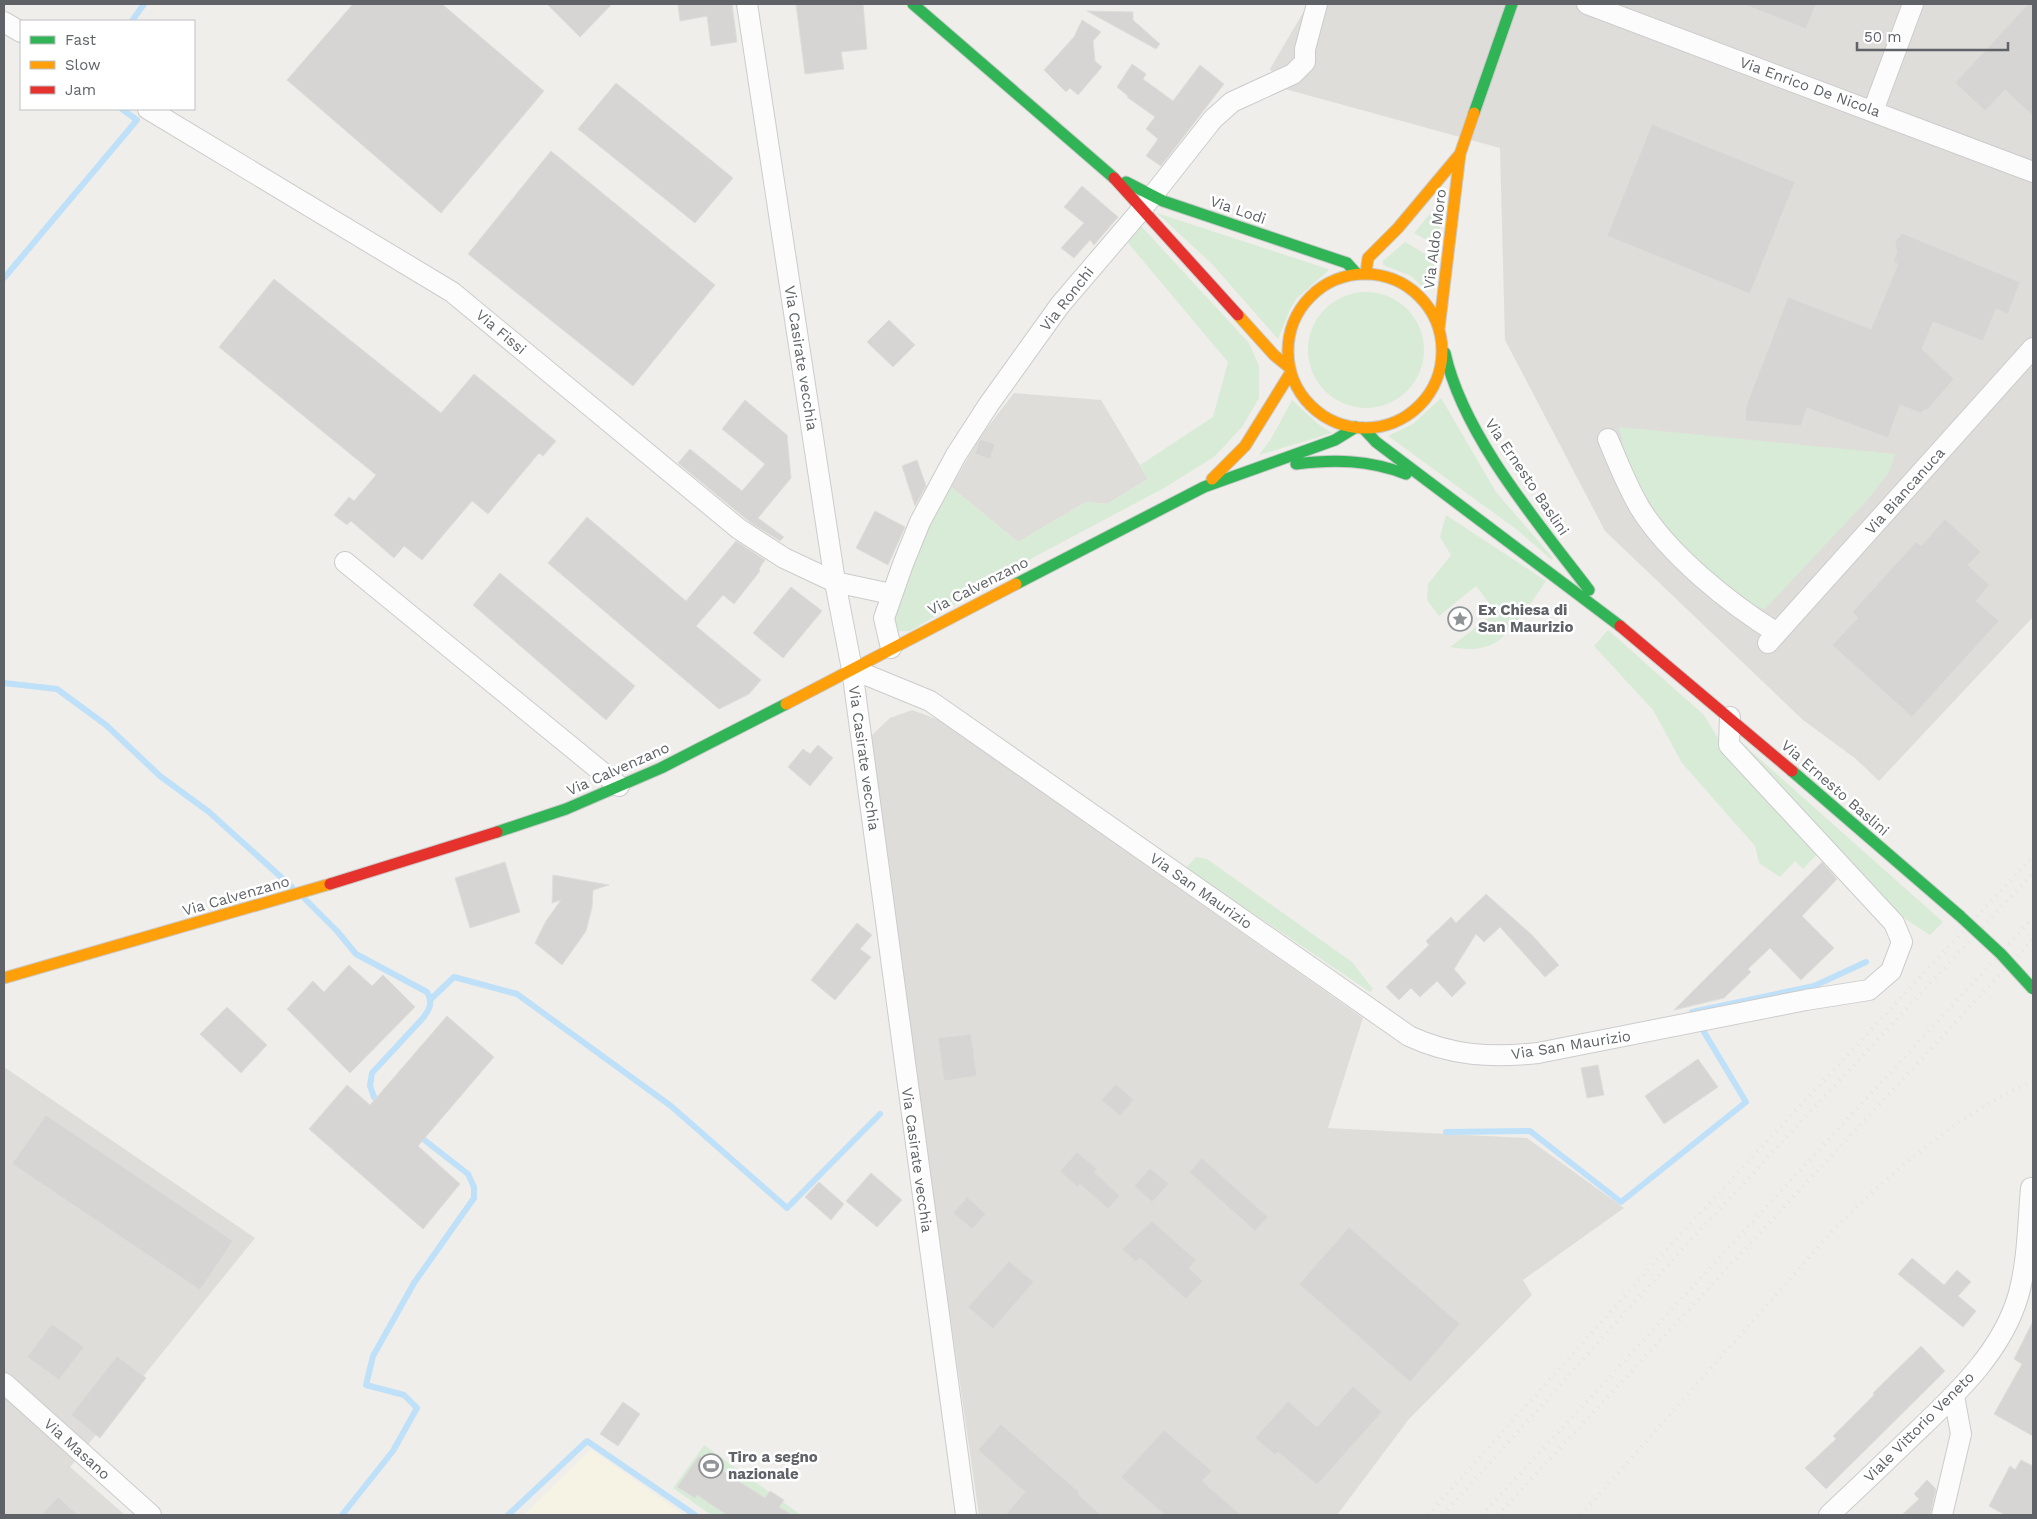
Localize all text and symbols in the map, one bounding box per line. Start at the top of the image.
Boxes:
legend [20,20,195,110]
scale bar [1857,20,2008,52]
text: 50 m [1864,28,1901,46]
text: Fast [65,31,97,49]
street label: Via Enrico De Nicola [1737,53,1883,121]
text: Slow [65,56,101,74]
text: Jam [65,81,96,99]
street label: Via Aldo Moro [1420,188,1450,290]
street label: Via Lodi [1208,192,1268,228]
street label: Via Ronchi [1036,263,1098,335]
street label: Via Casirate vecchia [781,284,821,432]
street label: Via Fissi [472,306,530,358]
street label: Via Ernesto Baslini [1481,415,1573,539]
street label: Via Biancanuca [1861,443,1949,538]
street label: Via Calvenzano [925,553,1031,619]
place label: Ex Chiesa di San Maurizio [1478,601,1573,636]
place icon: Ex Chiesa di San Maurizio [1447,606,1473,632]
street label: Via Casirate vecchia [845,684,883,832]
street label: Via Ernesto Baslini [1777,736,1893,840]
street label: Via Calvenzano [564,738,672,800]
street label: Via San Maurizio [1146,849,1256,933]
street label: Via Calvenzano [180,872,292,920]
street label: Via San Maurizio [1510,1027,1632,1063]
street label: Via Casirate vecchia [898,1086,936,1234]
street label: Viale Vittorio Veneto [1860,1368,1978,1486]
street label: Via Masano [40,1415,114,1483]
place label: Tiro a segno nazionale [728,1448,818,1483]
sports icon: Tiro a segno nazionale [698,1453,724,1479]

